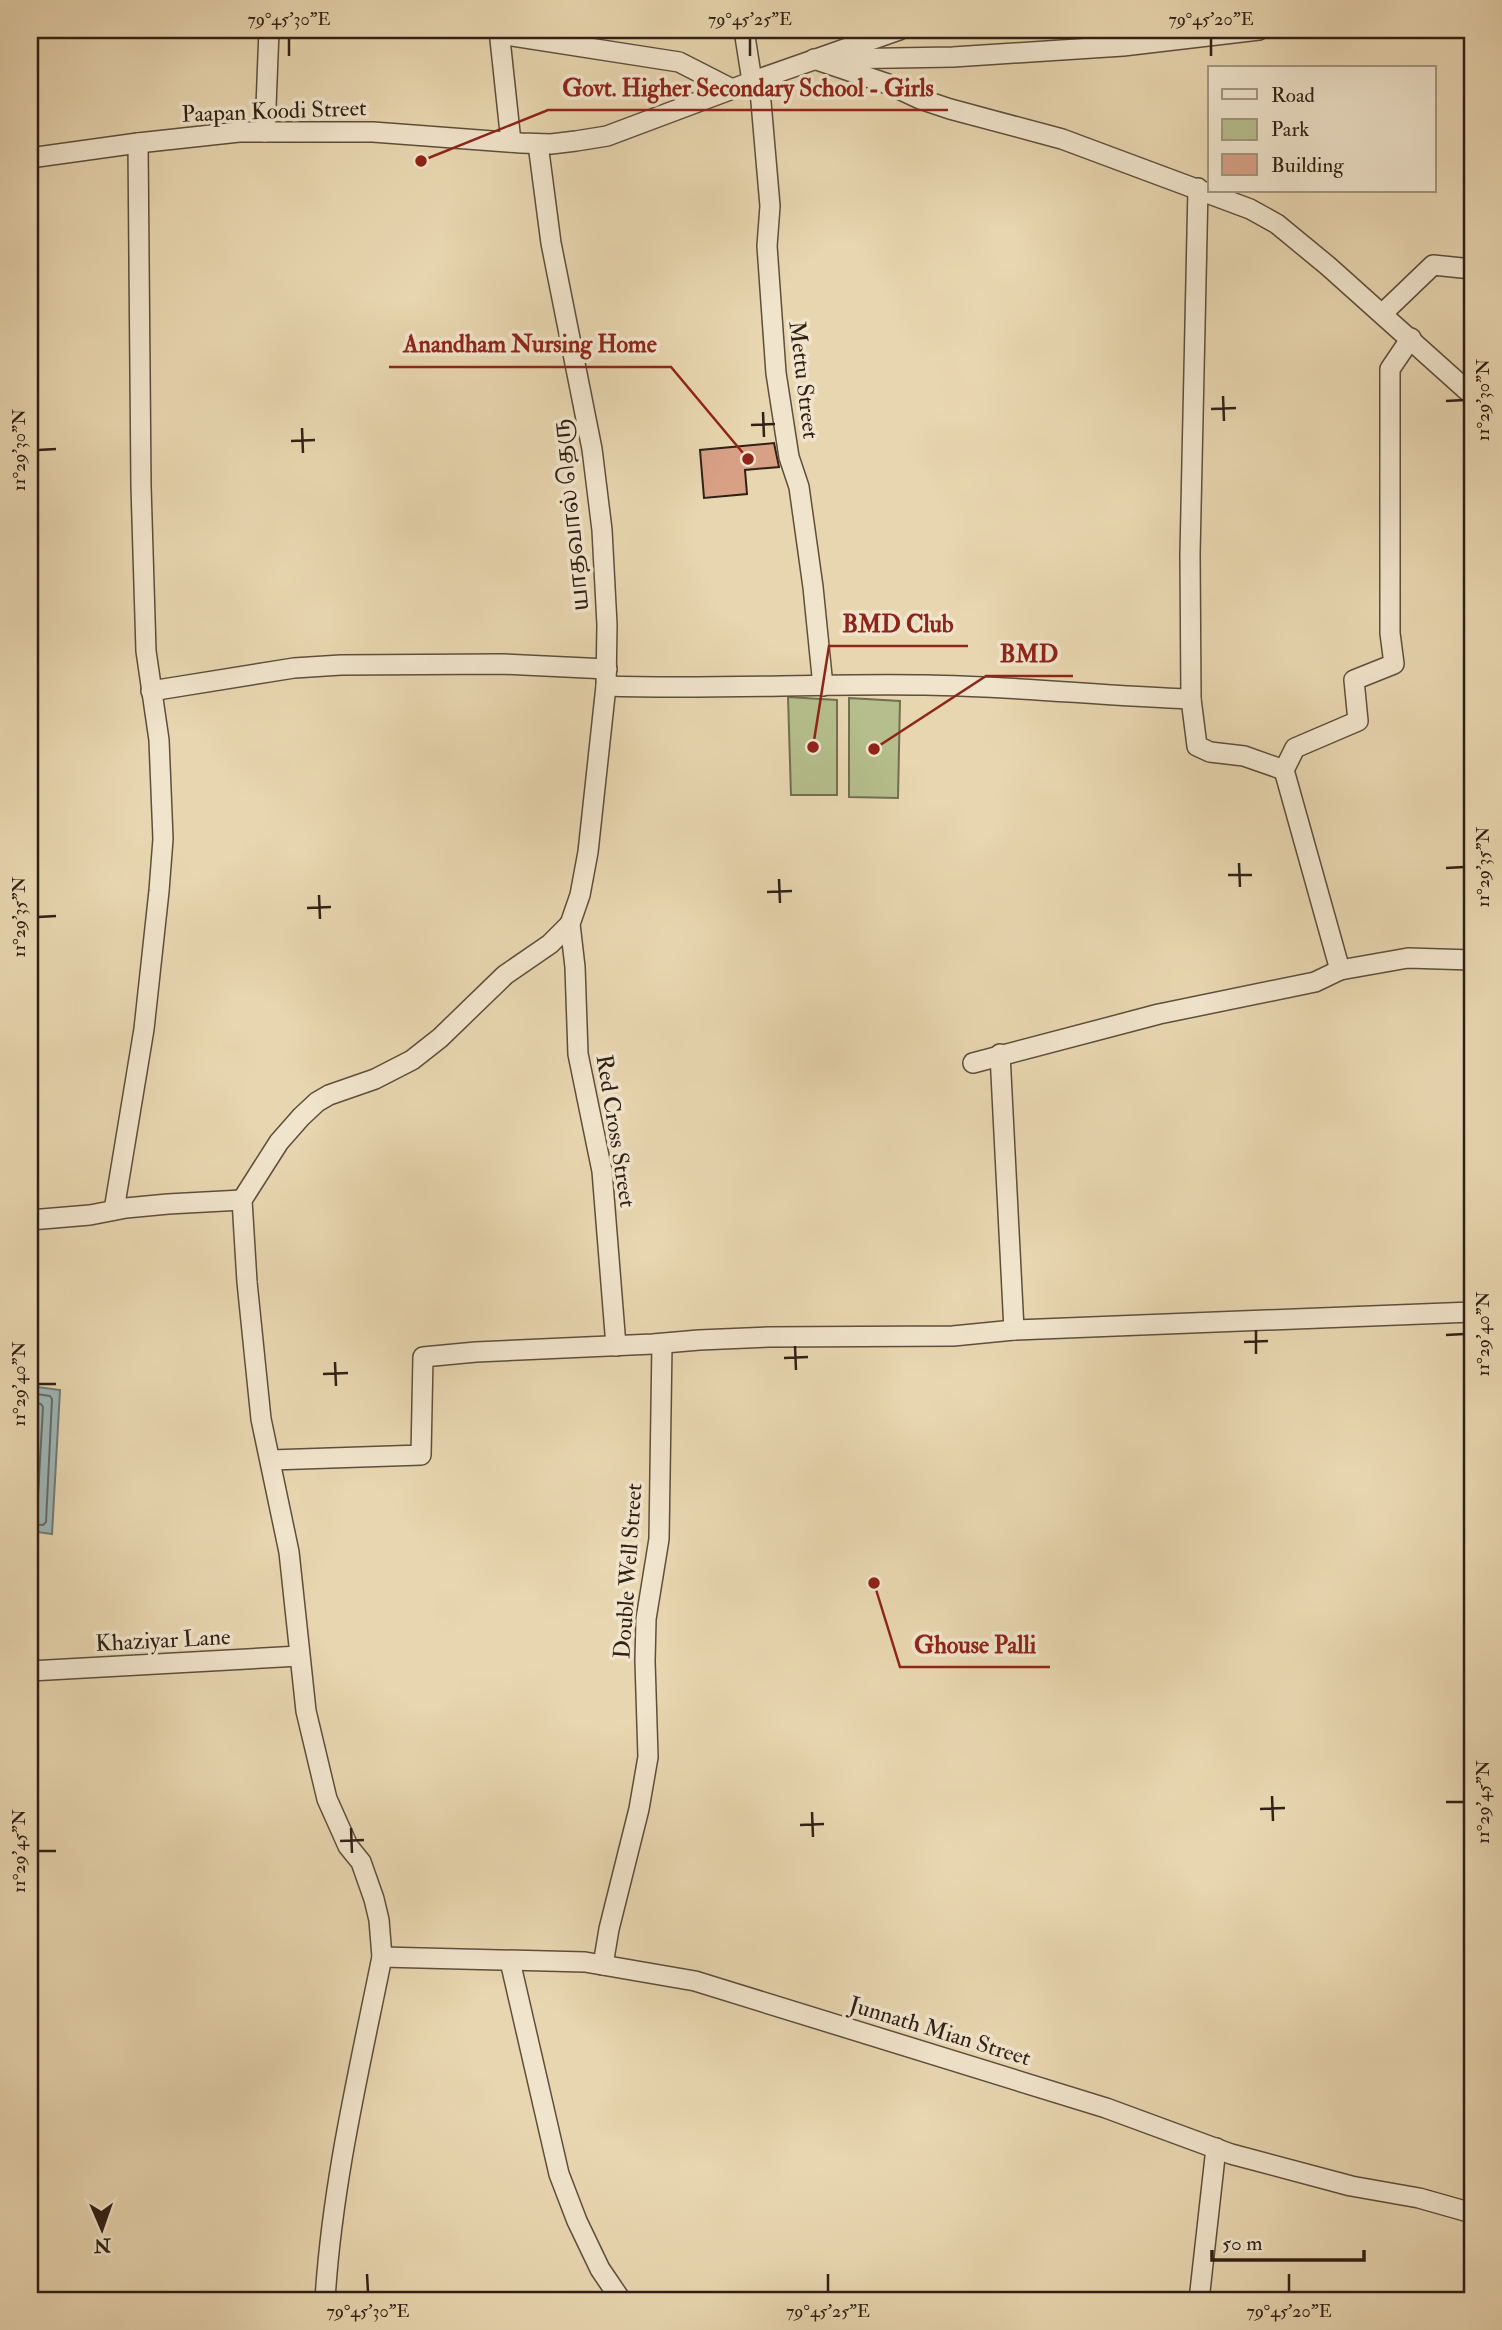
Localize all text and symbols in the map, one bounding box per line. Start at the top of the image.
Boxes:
text: 79°45'30"E [247,8,331,31]
text: 79°45'25"E [708,8,792,31]
text: 79°45'20"E [1168,8,1254,31]
callout: Govt. Higher Secondary School - Girls [548,65,948,110]
legend [1208,66,1436,192]
text: Govt. Higher Secondary School - Girls [562,73,934,104]
text: Road [1271,82,1316,109]
street label: Paapan Koodi Street [181,93,367,130]
text: Park [1271,116,1309,143]
text: Building [1271,152,1344,179]
street label: Mettu Street [782,319,826,441]
callout: Anandham Nursing Home [389,322,671,367]
text: Anandham Nursing Home [402,329,657,360]
text: 11°29'30"N [1472,359,1495,441]
text: 11°29'30"N [8,409,31,491]
street label: யாதவால் தெரு [546,417,597,613]
callout: BMD Club [829,601,968,646]
text: BMD Club [842,609,954,640]
callout: BMD [986,631,1073,676]
text: BMD [1000,639,1058,670]
text: 11°29'35"N [1472,827,1495,907]
text: 11°29'35"N [8,877,31,957]
street label: Red Cross Street [590,1053,642,1209]
text: 11°29'40"N [1472,1291,1495,1377]
text: 11°29'40"N [8,1341,31,1427]
street label: Double Well Street [607,1482,649,1660]
street label: Khaziyar Lane [95,1622,232,1658]
callout: Ghouse Palli [900,1622,1050,1667]
text: Ghouse Palli [914,1630,1037,1661]
text: 11°29'45"N [1472,1760,1495,1844]
text: 11°29'45"N [8,1809,31,1893]
street label: Junnath Mian Street [845,1989,1034,2072]
north arrow [66,2194,136,2264]
scale bar [1212,2218,1364,2262]
text: 50 m [1222,2230,1263,2257]
text: N [93,2233,112,2257]
text: 79°45'30"E [326,2300,410,2323]
text: 79°45'25"E [786,2300,870,2323]
text: 79°45'20"E [1246,2300,1332,2323]

